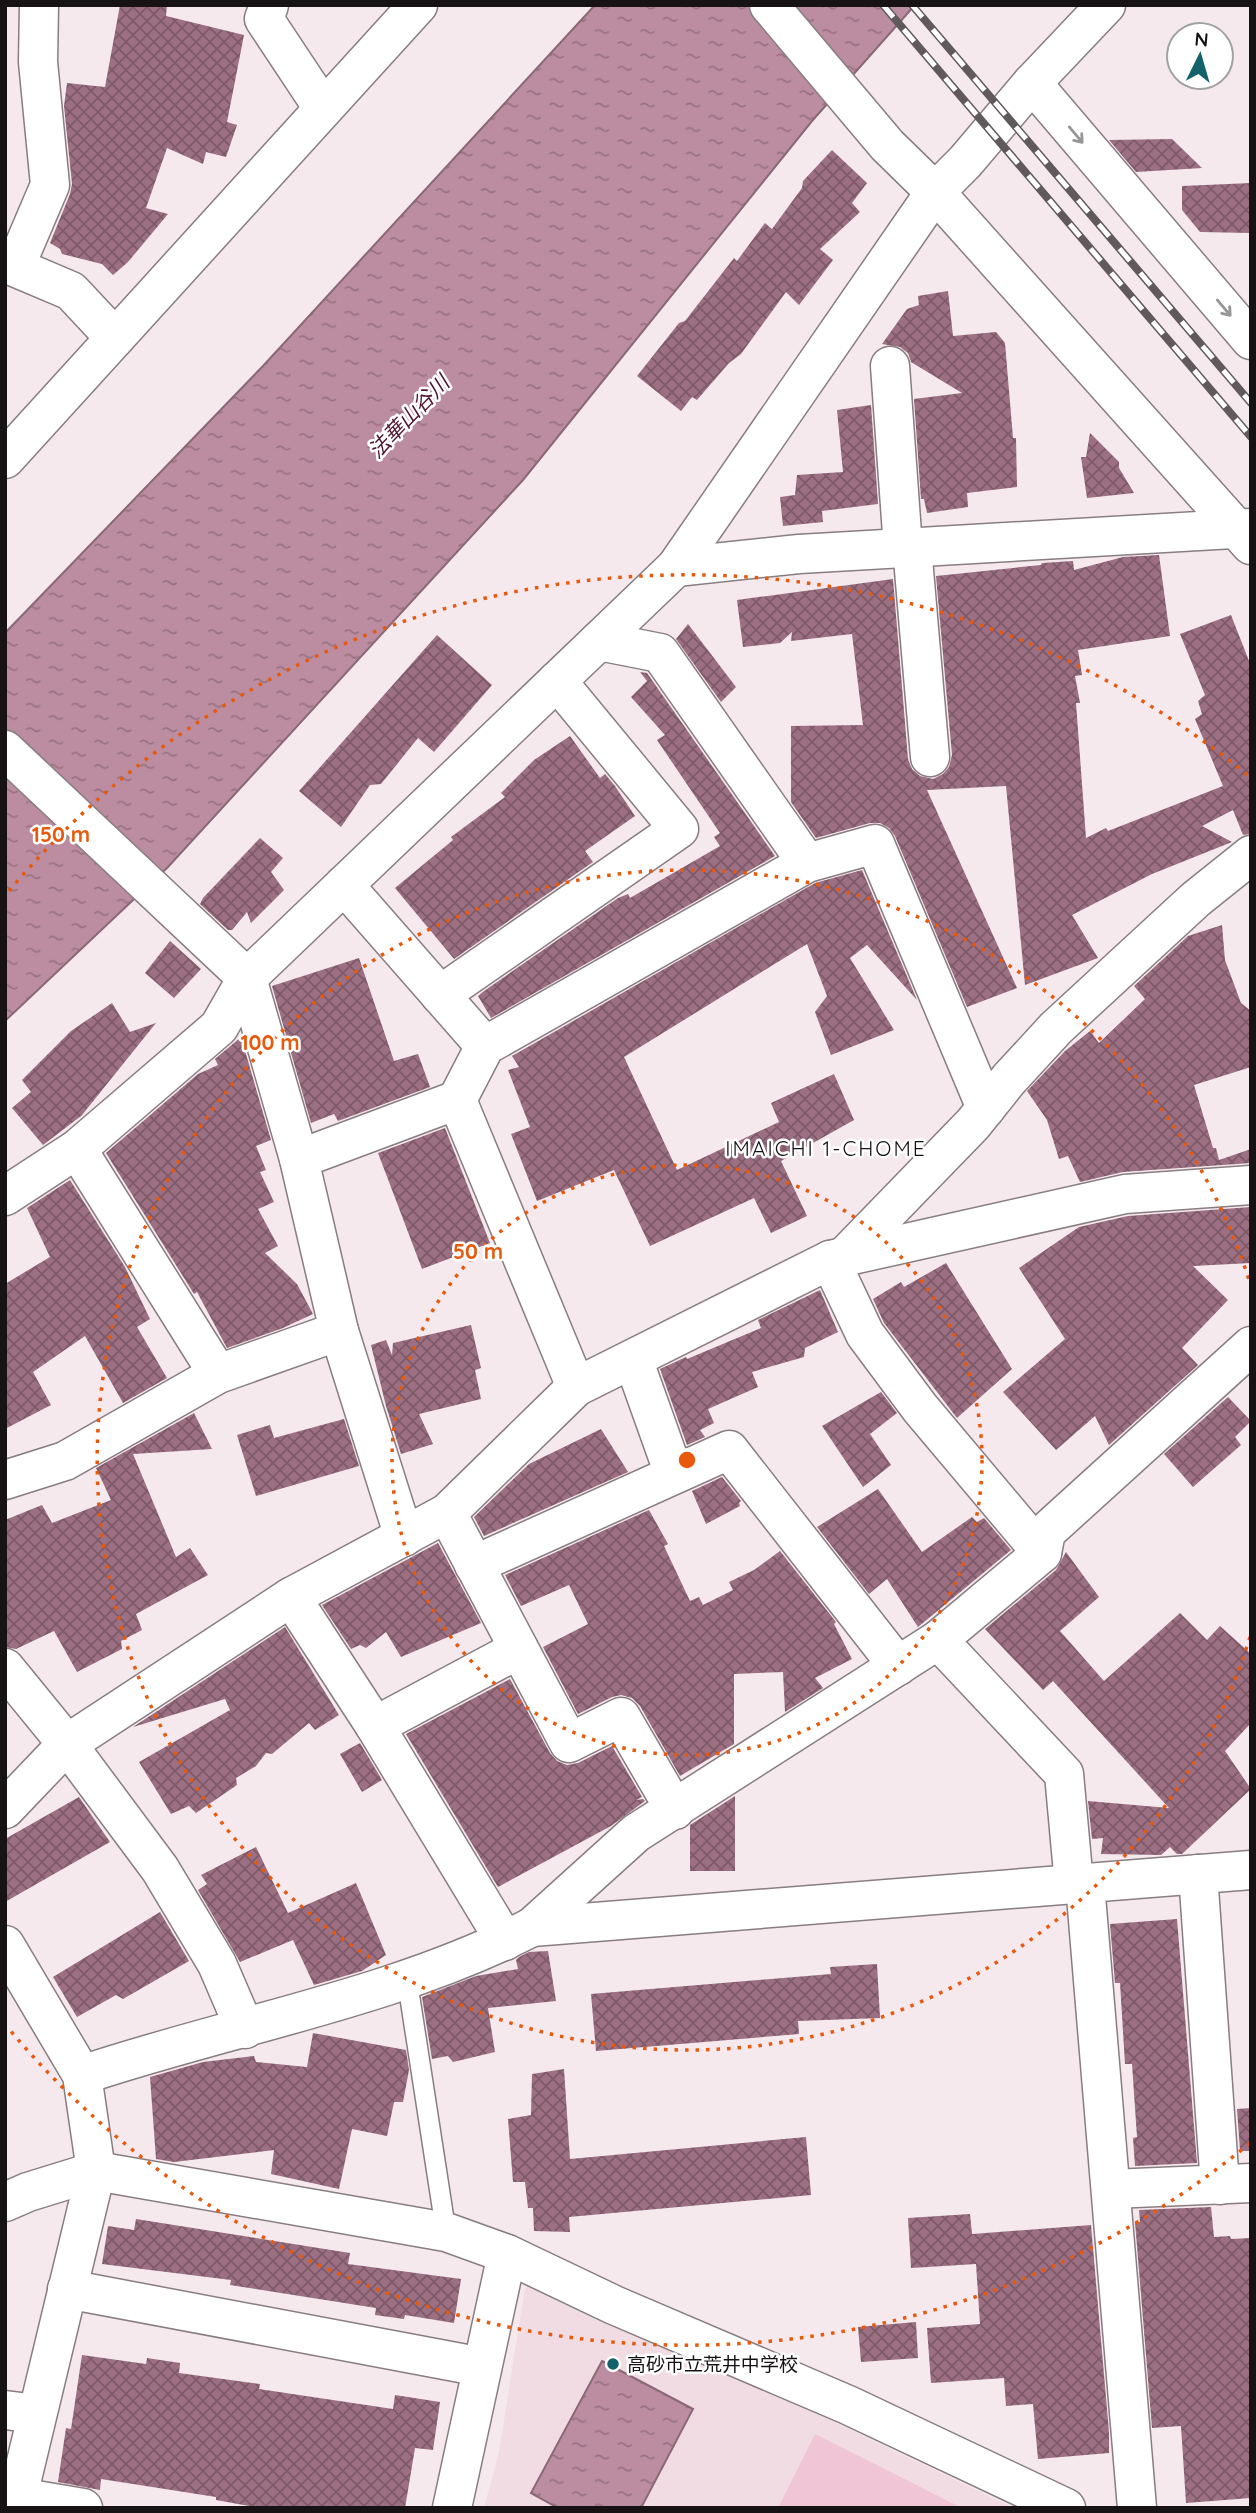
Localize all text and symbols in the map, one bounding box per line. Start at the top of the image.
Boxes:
north arrow [1165,21,1235,91]
text: N [1193,27,1209,52]
one-way arrow [1068,126,1084,144]
one-way arrow [1216,299,1232,317]
water label: 法華山谷川 [362,368,455,463]
text: 150 m [32,821,90,847]
text: 100 m [240,1029,300,1055]
district label: IMAICHI 1-CHOME [725,1135,927,1161]
text: 50 m [453,1238,503,1264]
centre of rings [675,1448,699,1472]
place label: 高砂市立荒井中学校 [627,2352,798,2376]
marker: 高砂市立荒井中学校 [605,2356,621,2372]

